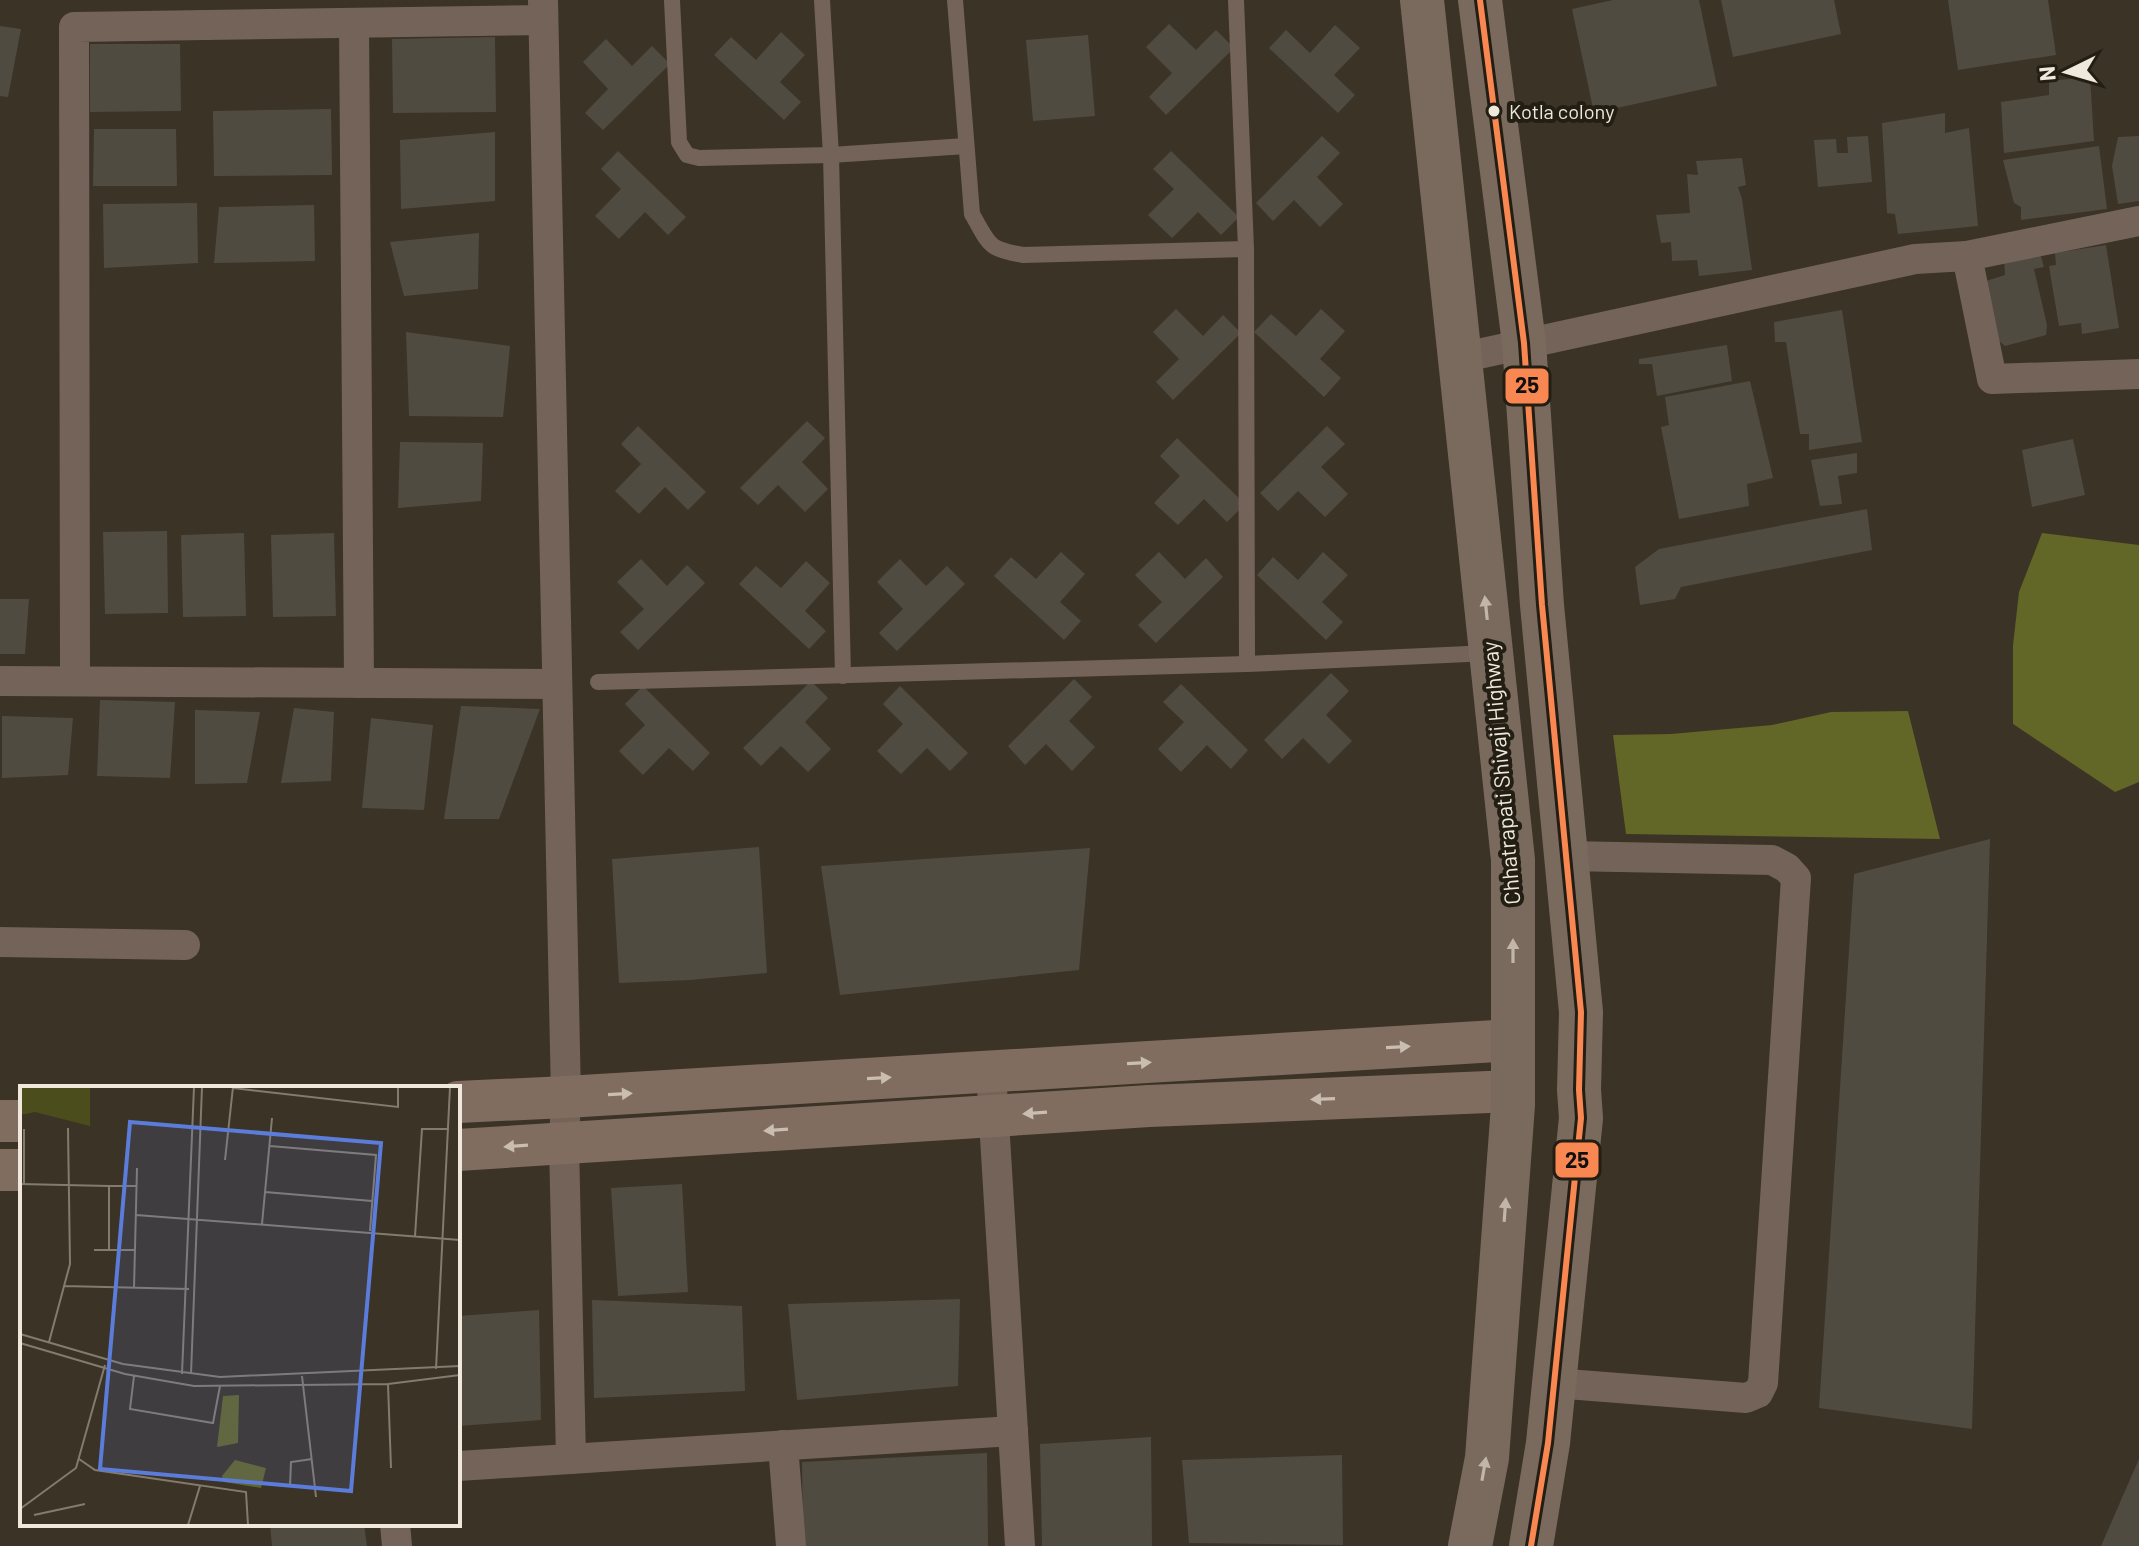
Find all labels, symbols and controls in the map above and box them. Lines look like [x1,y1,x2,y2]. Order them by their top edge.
north arrow [2027,32,2107,112]
text: N [2032,65,2060,82]
place label: Kotla colony [1509,99,1614,123]
marker: Kotla colony [1486,103,1502,119]
line badge: 25 [1504,367,1550,405]
text: 25 [1515,371,1539,397]
one-way arrow [1480,595,1493,620]
street label: Chhatrapati Shivaji Highway [1476,640,1524,906]
one-way arrow [1507,938,1519,963]
one-way arrow [1386,1040,1411,1053]
one-way arrow [1127,1056,1152,1069]
one-way arrow [867,1072,892,1085]
inset map [20,1086,460,1526]
one-way arrow [608,1087,633,1100]
one-way arrow [1310,1092,1335,1105]
one-way arrow [1022,1107,1047,1120]
one-way arrow [763,1124,788,1137]
one-way arrow [503,1140,528,1153]
line badge: 25 [1554,1141,1600,1179]
text: 25 [1565,1146,1589,1172]
one-way arrow [1499,1197,1512,1222]
one-way arrow [1479,1457,1491,1482]

